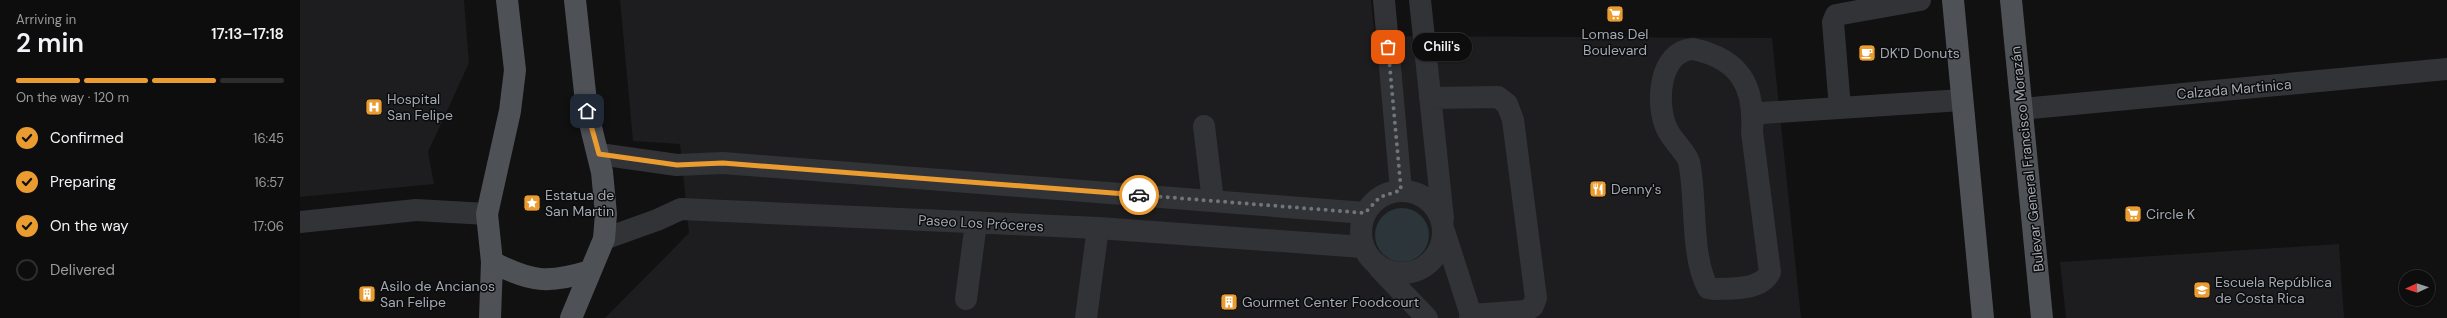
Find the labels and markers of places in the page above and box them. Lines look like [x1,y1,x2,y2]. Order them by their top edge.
supermarket icon: Lomas Del Boulevard [1605,4,1625,24]
place label: Lomas Del Boulevard [1582,25,1648,59]
pin [1371,30,1405,64]
callout: Chili's [1412,33,1472,61]
cafe icon: DK'D Donuts [1857,43,1877,63]
place label: DK'D Donuts [1880,44,1960,62]
place label: Hospital San Felipe [387,90,453,124]
pin [570,94,604,128]
hospital icon: Hospital San Felipe [364,97,384,117]
restaurant icon: Denny's [1588,179,1608,199]
place label: Denny's [1611,180,1661,198]
place label: Estatua de San Martin [545,186,614,220]
place icon: Estatua de San Martin [522,193,542,213]
supermarket icon: Circle K [2123,204,2143,224]
place label: Circle K [2146,205,2195,223]
place label: Escuela República de Costa Rica [2215,273,2332,307]
place label: Asilo de Ancianos San Felipe [380,277,495,311]
school or university icon: Escuela República de Costa Rica [2192,280,2212,300]
building icon: Asilo de Ancianos San Felipe [357,284,377,304]
building icon: Gourmet Center Foodcourt [1219,292,1239,312]
place label: Gourmet Center Foodcourt [1242,293,1419,311]

